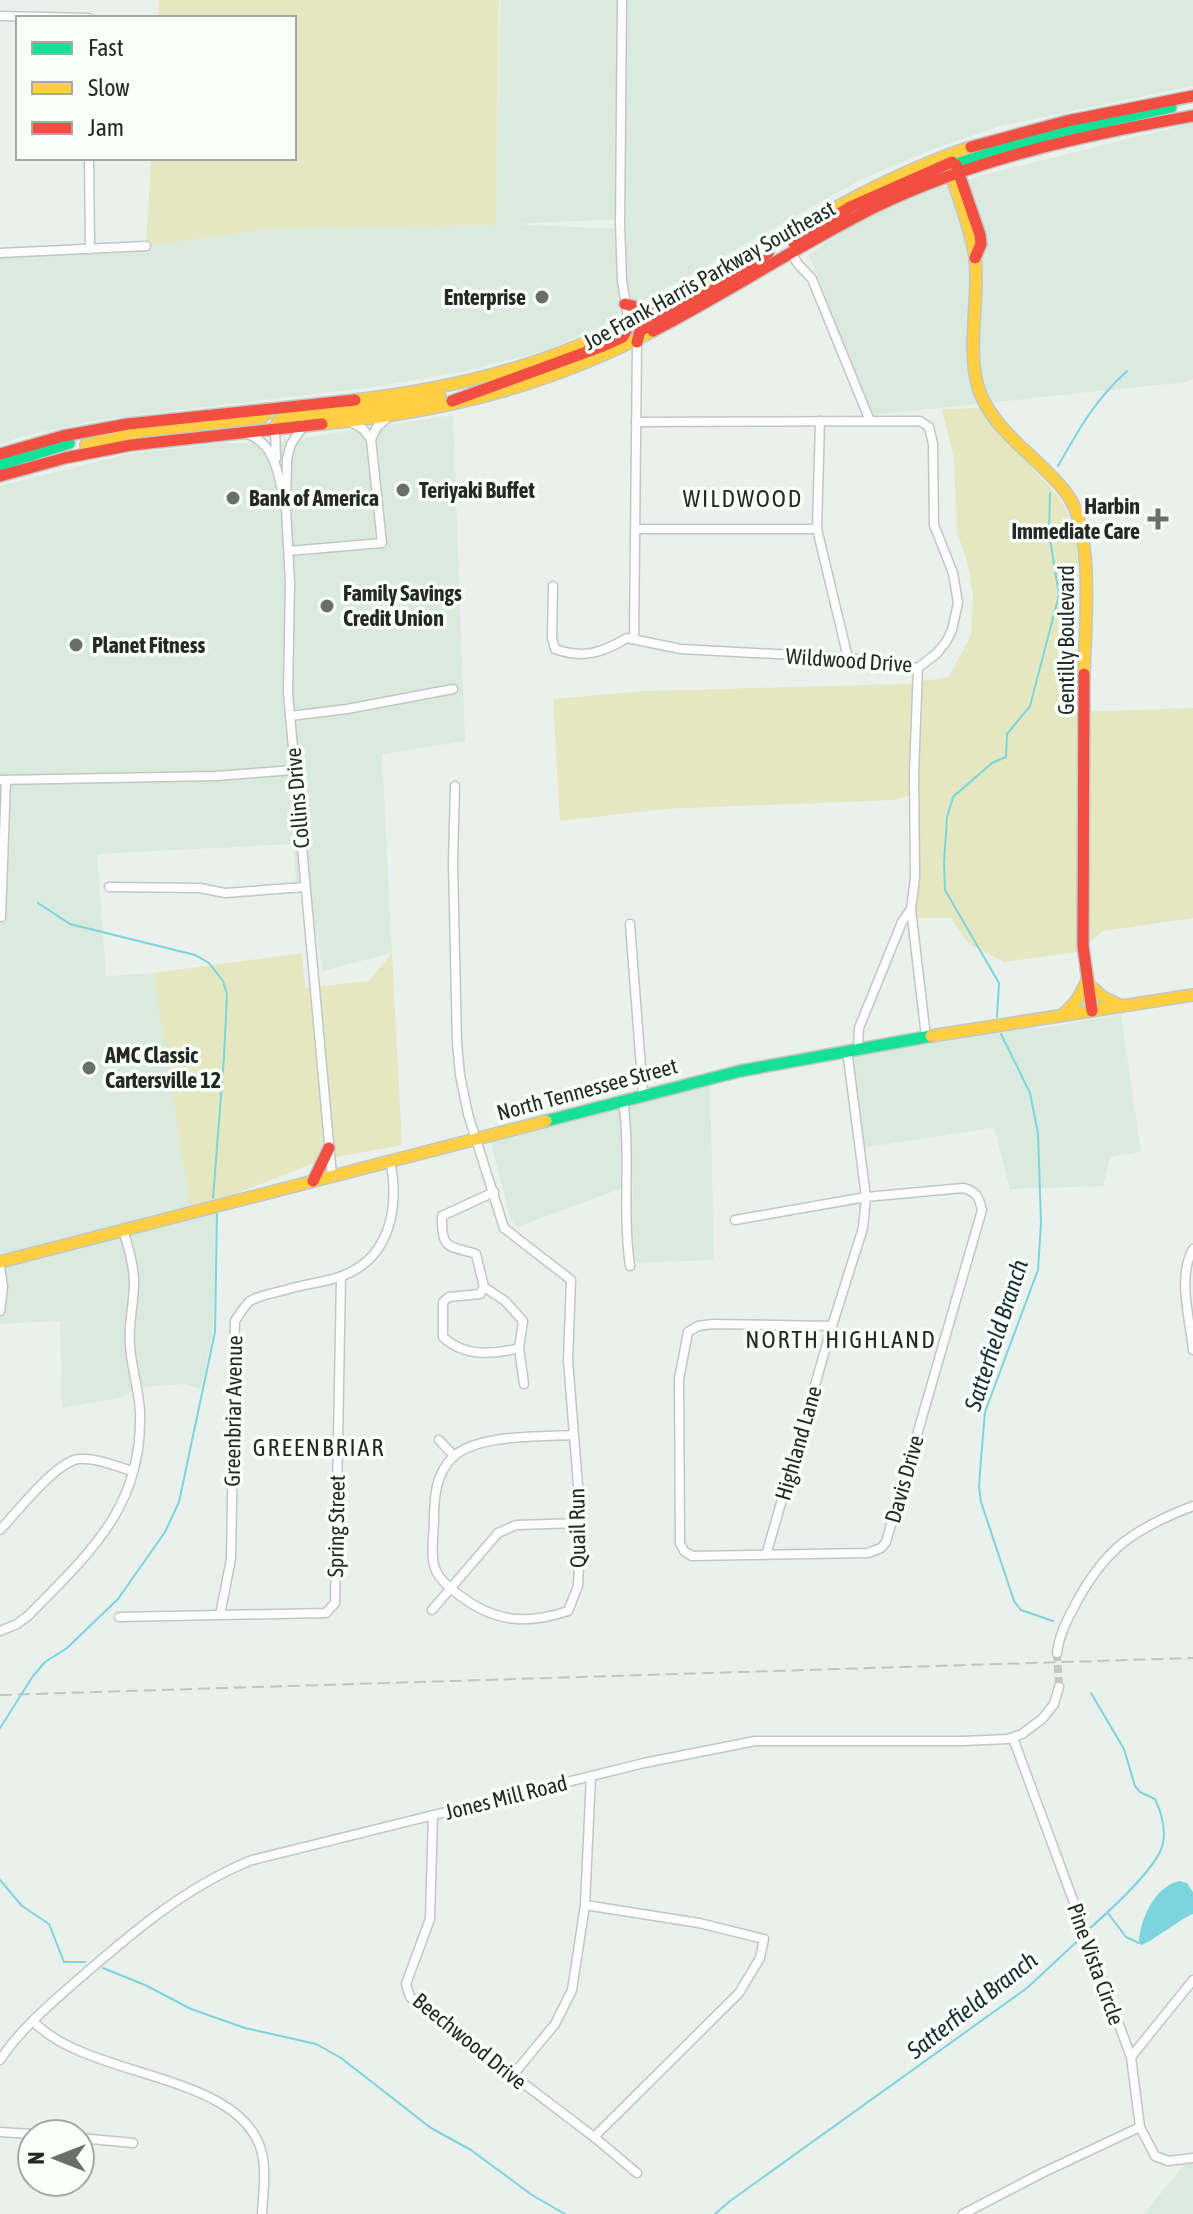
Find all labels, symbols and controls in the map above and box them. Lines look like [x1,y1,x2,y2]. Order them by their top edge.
legend [16,16,296,160]
text: Fast [88,34,124,61]
text: Slow [88,74,130,101]
text: Jam [88,114,124,141]
street label: Joe Frank Harris Parkway Southeast [579,195,839,355]
place label: Enterprise [444,284,526,310]
marker: Enterprise [533,288,551,306]
place label: Teriyaki Buffet [419,477,536,503]
marker: Teriyaki Buffet [394,481,412,499]
place label: Bank of America [249,485,379,511]
district label: WILDWOOD [683,485,803,512]
marker: Bank of America [224,489,242,507]
place label: Harbin Immediate Care [1011,493,1140,544]
marker: Harbin Immediate Care [1147,508,1169,530]
street label: Gentilly Boulevard [1053,565,1079,715]
place label: Family Savings Credit Union [343,580,462,631]
marker: Family Savings Credit Union [318,597,336,615]
place label: Planet Fitness [92,632,206,658]
marker: Planet Fitness [67,636,85,654]
street label: Wildwood Drive [785,643,913,677]
street label: Collins Drive [280,746,314,850]
place label: AMC Classic Cartersville 12 [104,1042,221,1093]
street label: North Tennessee Street [494,1052,680,1126]
marker: AMC Classic Cartersville 12 [80,1059,98,1077]
water label: Satterfield Branch [959,1256,1033,1415]
district label: NORTH HIGHLAND [745,1326,937,1353]
street label: Greenbriar Avenue [219,1335,247,1487]
street label: Highland Lane [769,1383,827,1503]
street label: Davis Drive [879,1432,929,1526]
district label: GREENBRIAR [253,1434,385,1461]
street label: Spring Street [322,1474,350,1578]
street label: Quail Run [563,1488,591,1568]
street label: Jones Mill Road [442,1769,570,1825]
street label: Pine Vista Circle [1062,1900,1130,2028]
water label: Satterfield Branch [901,1946,1043,2065]
street label: Beechwood Drive [408,1987,532,2095]
north arrow [16,2118,96,2198]
text: N [23,2152,49,2164]

